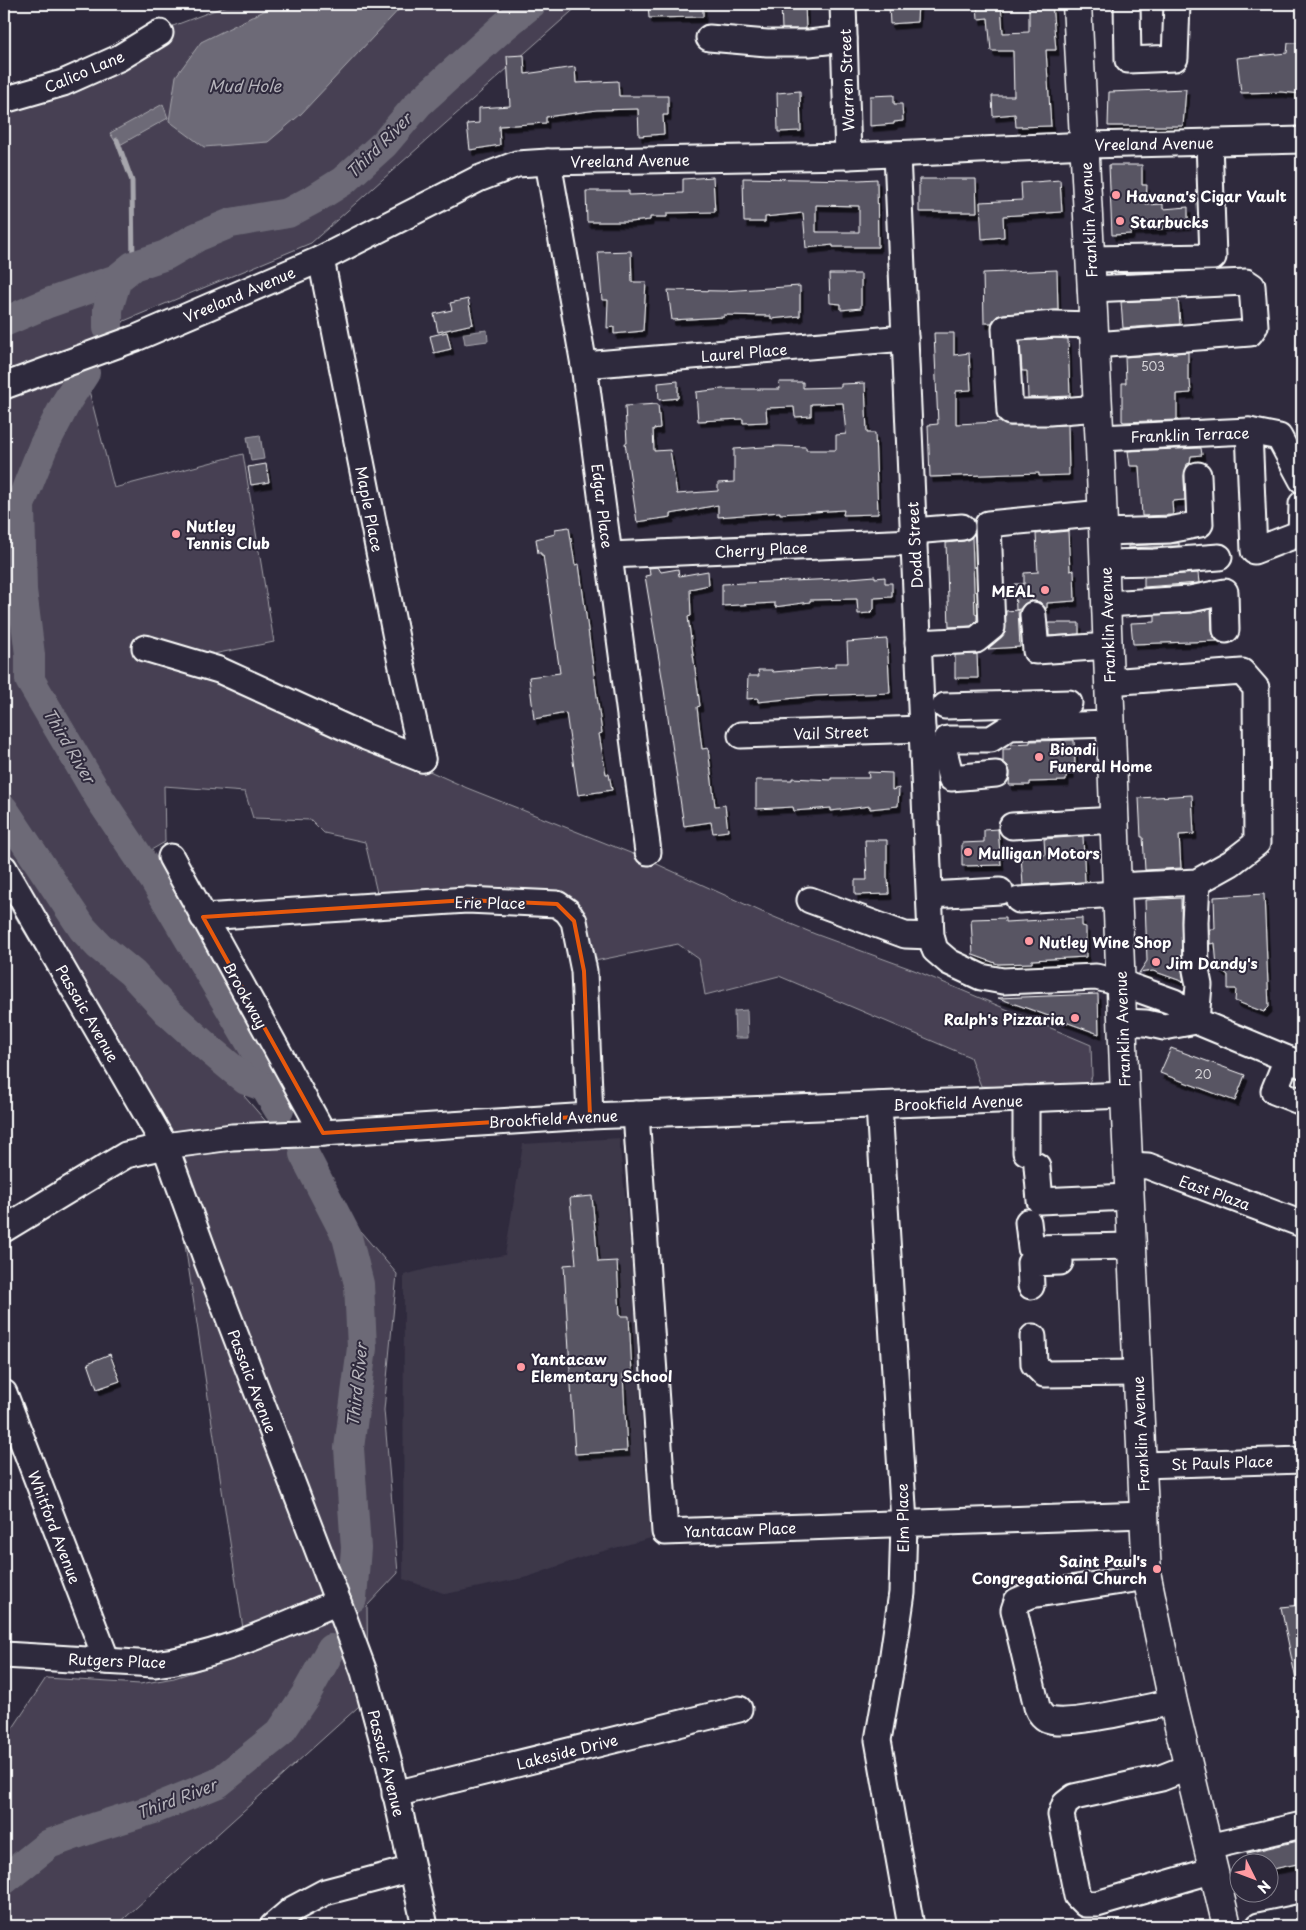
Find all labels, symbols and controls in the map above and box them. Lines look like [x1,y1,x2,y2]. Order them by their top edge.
street label: Warren Street [833,28,859,132]
street label: Calico Lane [40,44,128,98]
water label: Mud Hole [208,73,283,97]
water label: Third River [340,105,418,183]
street label: Vreeland Avenue [1094,130,1214,156]
street label: Vreeland Avenue [570,147,690,173]
street label: Franklin Avenue [1073,162,1103,278]
place label: Havana's Cigar Vault [1126,184,1287,207]
marker: Havana's Cigar Vault [1110,189,1122,201]
place label: Starbucks [1130,210,1209,233]
marker: Starbucks [1114,215,1126,227]
street label: Vreeland Avenue [180,260,298,328]
street label: Laurel Place [700,337,788,367]
house number: 503 [1141,357,1165,375]
street label: Franklin Terrace [1130,420,1250,448]
street label: Edgar Place [586,462,620,550]
street label: Maple Place [350,464,390,554]
street label: Dodd Street [900,501,928,589]
place label: Nutley Tennis Club [186,514,270,554]
marker: Nutley Tennis Club [170,528,182,540]
street label: Cherry Place [714,535,808,563]
street label: Franklin Avenue [1093,567,1121,683]
place label: MEAL [991,579,1035,602]
marker: MEAL [1039,584,1051,596]
water label: Third River [38,703,103,789]
street label: Vail Street [793,719,869,745]
place label: Biondi Funeral Home [1049,737,1152,777]
marker: Biondi Funeral Home [1033,751,1045,763]
place label: Mulligan Motors [978,841,1100,864]
marker: Mulligan Motors [962,846,974,858]
street label: Erie Place [454,890,526,914]
place label: Nutley Wine Shop [1039,930,1171,953]
marker: Nutley Wine Shop [1023,935,1035,947]
place label: Jim Dandy's [1166,951,1258,974]
marker: Jim Dandy's [1150,956,1162,968]
street label: Brookway [218,957,274,1033]
street label: Passaic Avenue [51,960,125,1066]
street label: Franklin Avenue [1108,971,1136,1087]
place label: Ralph's Pizzaria [944,1007,1066,1030]
marker: Ralph's Pizzaria [1069,1012,1081,1024]
house number: 20 [1194,1065,1212,1083]
street label: Brookfield Avenue [893,1088,1023,1116]
street label: Brookfield Avenue [488,1103,618,1133]
street label: East Plaza [1176,1168,1254,1216]
street label: Passaic Avenue [223,1326,283,1436]
water label: Third River [340,1340,373,1428]
place label: Yantacaw Elementary School [531,1347,672,1387]
marker: Yantacaw Elementary School [515,1361,527,1373]
street label: Franklin Avenue [1125,1376,1155,1492]
street label: St Pauls Place [1171,1449,1273,1475]
street label: Whitford Avenue [23,1467,87,1587]
street label: Elm Place [890,1483,914,1553]
street label: Yantacaw Place [683,1516,797,1542]
place label: Saint Paul's Congregational Church [972,1549,1147,1589]
marker: Saint Paul's Congregational Church [1151,1563,1163,1575]
street label: Rutgers Place [68,1647,166,1673]
street label: Passaic Avenue [363,1707,411,1819]
street label: Lakeside Drive [514,1727,620,1775]
water label: Third River [133,1771,221,1824]
north arrow [1228,1852,1278,1902]
text: N [1253,1876,1276,1898]

